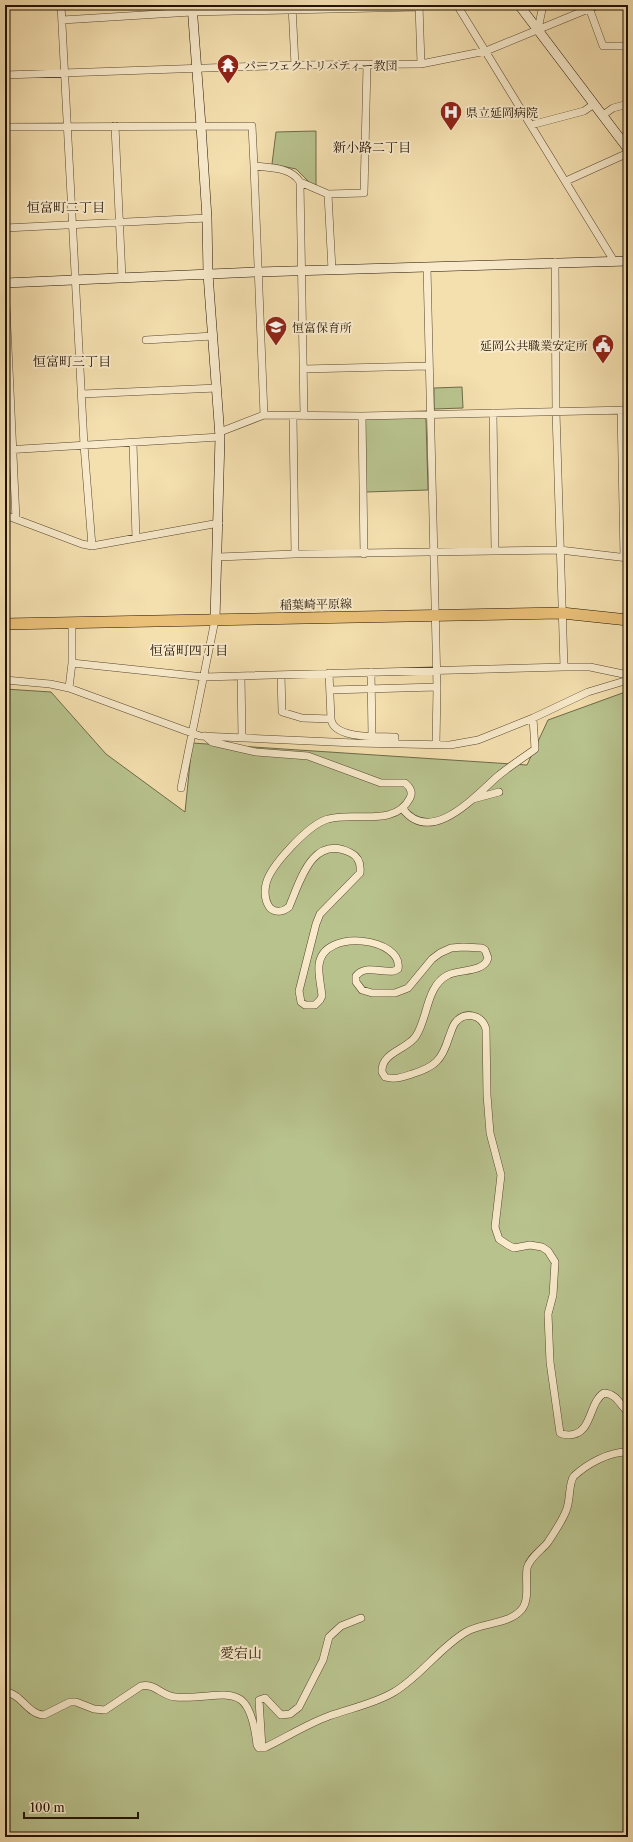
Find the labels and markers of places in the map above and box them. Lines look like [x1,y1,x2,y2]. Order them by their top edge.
temple icon: パーフェクトリバティー教団 [215,52,241,85]
place label: パーフェクトリバティー教団 [244,58,397,73]
hospital icon: 県立延岡病院 [438,99,464,132]
place label: 県立延岡病院 [466,105,538,120]
school or university icon: 恒富保育所 [263,314,289,347]
place label: 恒富保育所 [292,320,352,335]
public building icon: 延岡公共職業安定所 [590,332,616,365]
place label: 延岡公共職業安定所 [480,338,588,353]

